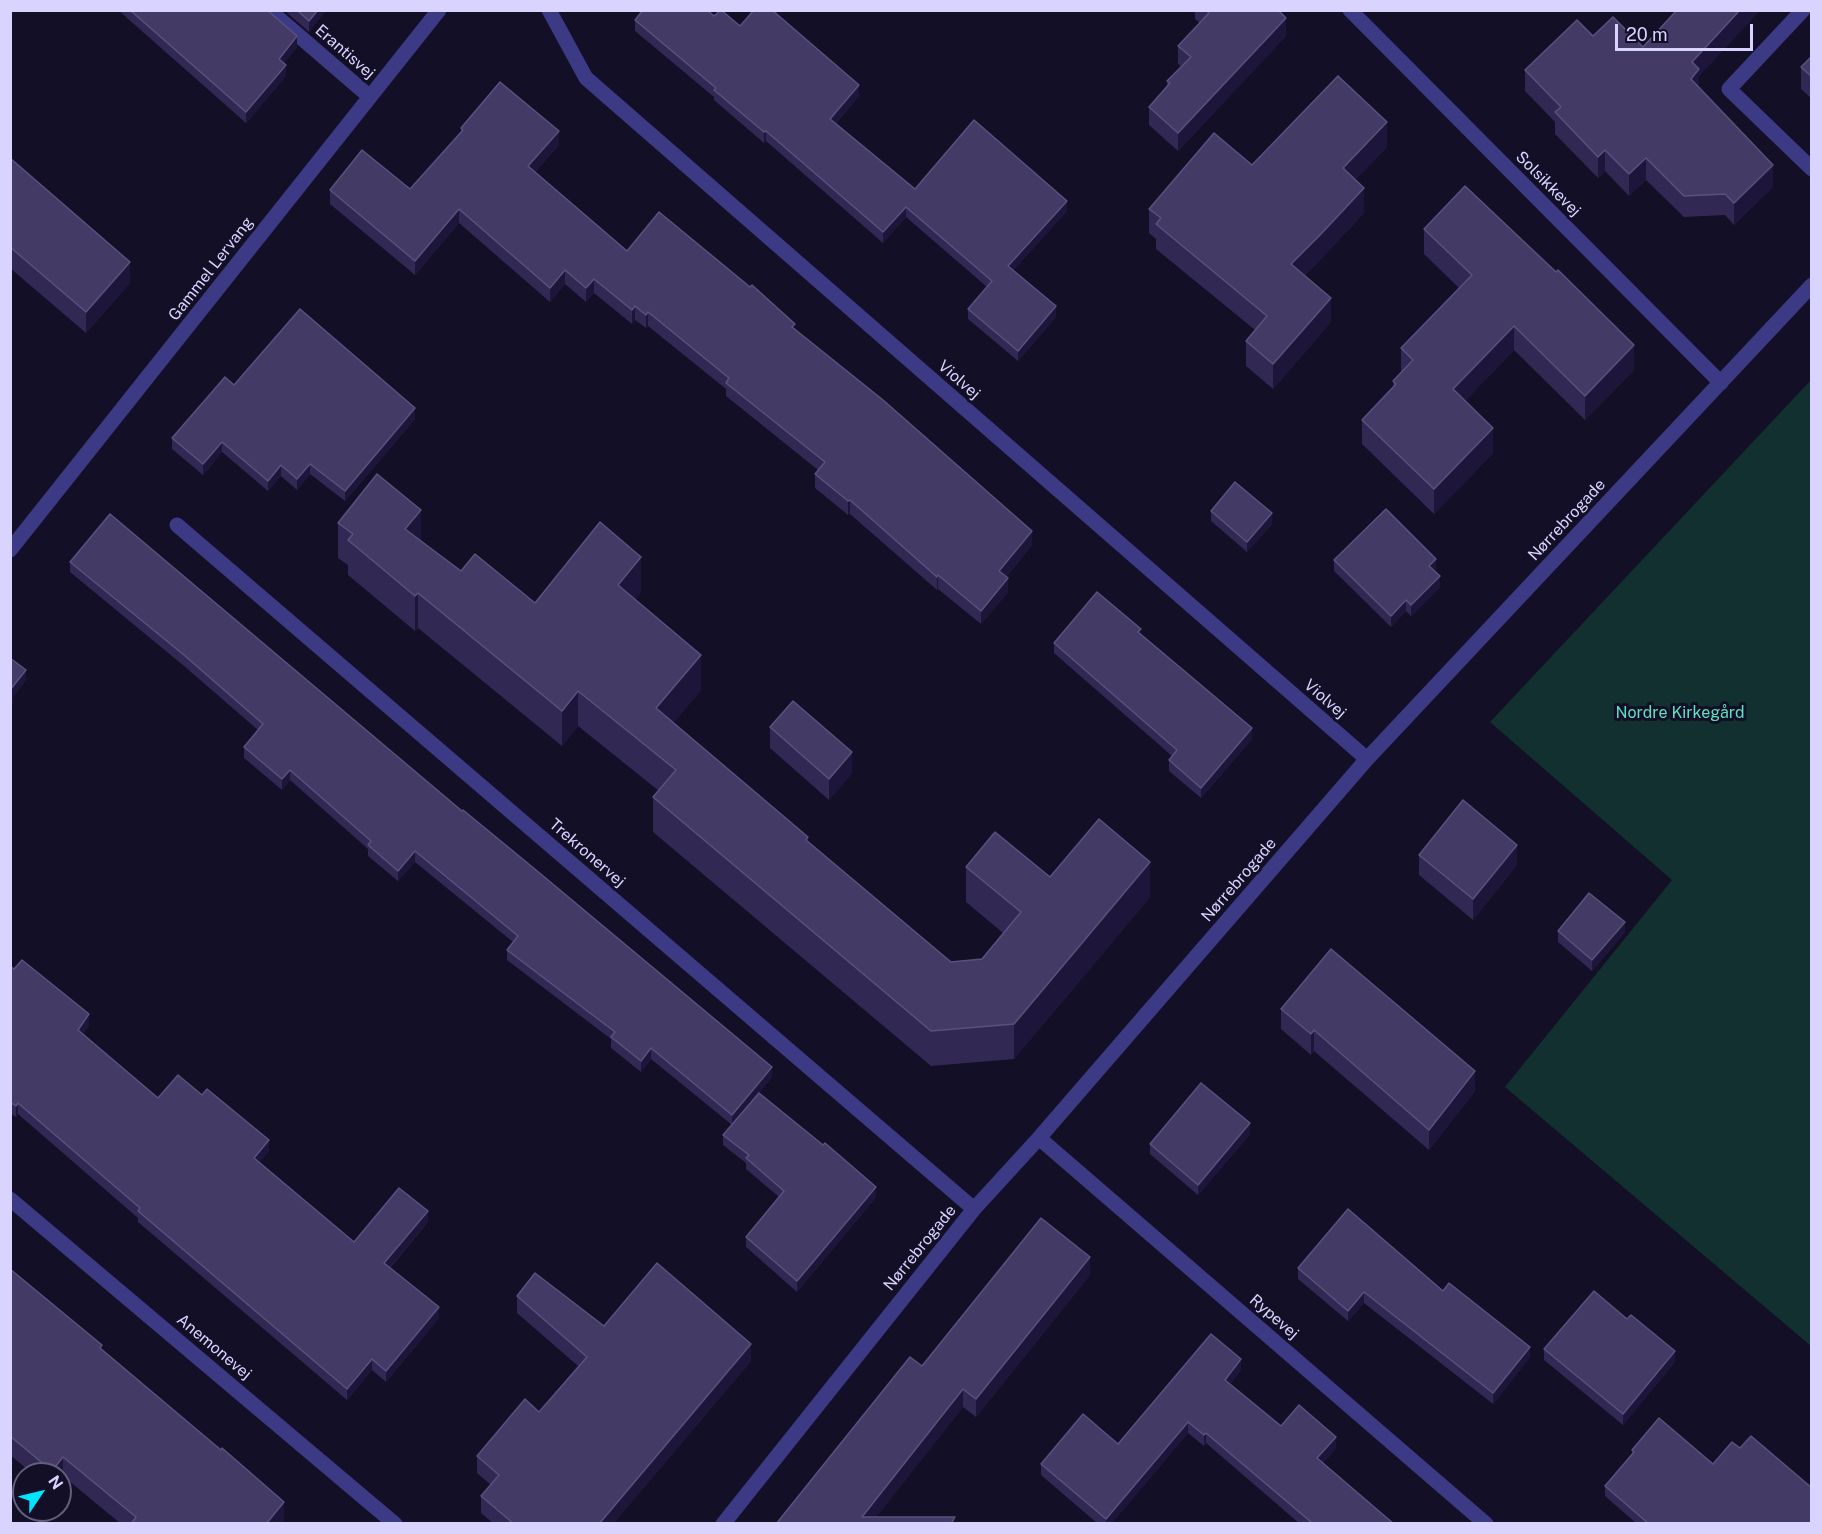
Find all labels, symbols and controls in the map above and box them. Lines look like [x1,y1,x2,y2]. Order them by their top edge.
scale bar [1618,12,1756,50]
street label: Erantisvej [311,21,379,83]
text: 20 m [1626,24,1668,45]
street label: Solsikkevej [1511,147,1585,221]
street label: Gammel Lervang [165,213,257,325]
street label: Violvej [934,357,984,403]
street label: Nørrebrogade [1524,475,1610,565]
street label: Violvej [1300,676,1350,722]
park label: Nordre Kirkegård [1616,703,1744,723]
street label: Trekronervej [545,815,629,891]
street label: Nørrebrogade [1197,834,1281,926]
street label: Nørrebrogade [880,1201,960,1295]
street label: Rypevej [1245,1290,1303,1344]
street label: Anemonevej [173,1310,255,1384]
north arrow [12,1462,72,1522]
text: N [44,1472,67,1493]

